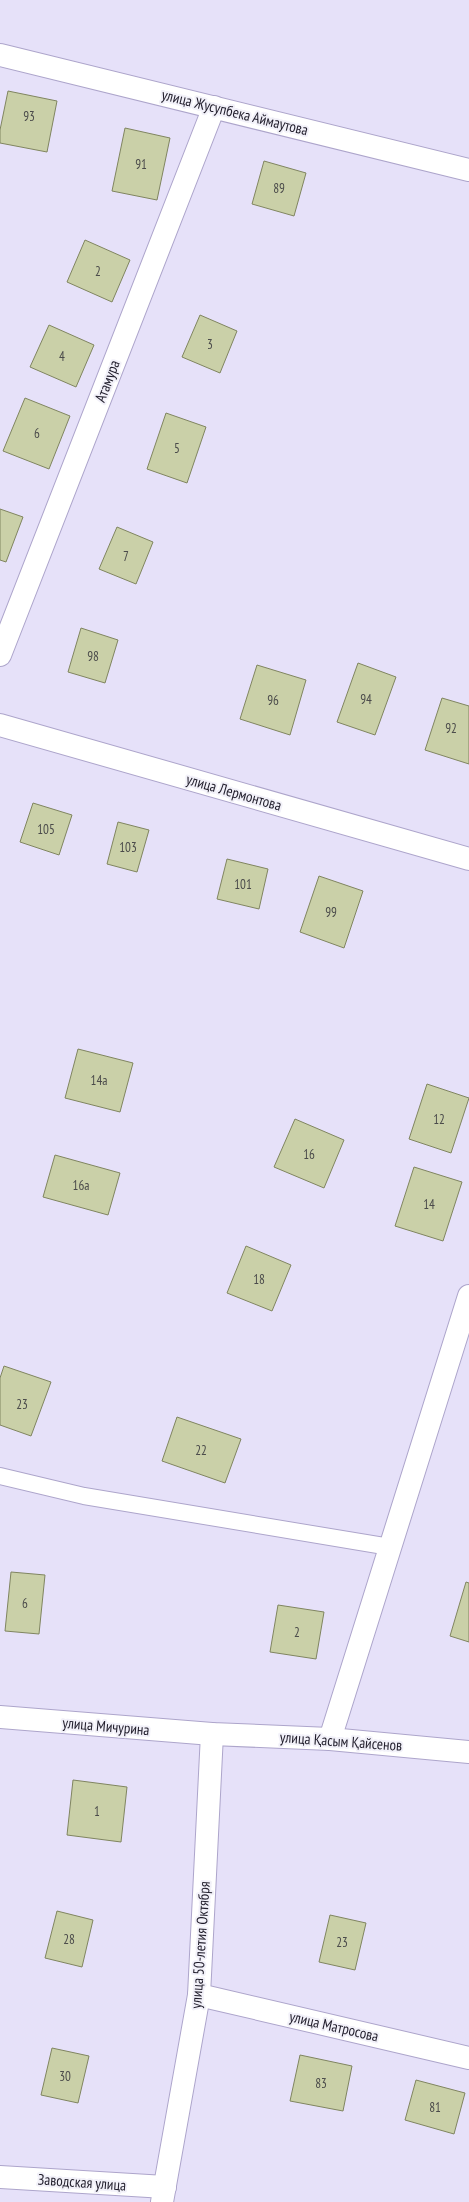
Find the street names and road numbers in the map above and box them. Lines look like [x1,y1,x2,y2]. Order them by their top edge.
street label: улица Жусупбека Аймаутова [160,85,310,139]
street label: Атамура [90,357,124,405]
street label: улица Лермонтова [184,769,284,815]
street label: улица Мичурина [62,1713,150,1739]
street label: улица Қасым Қайсенов [279,1727,403,1755]
street label: улица 50-летия Октября [186,1881,214,2009]
street label: улица Матросова [288,2007,380,2045]
street label: Заводская улица [37,2169,127,2195]

